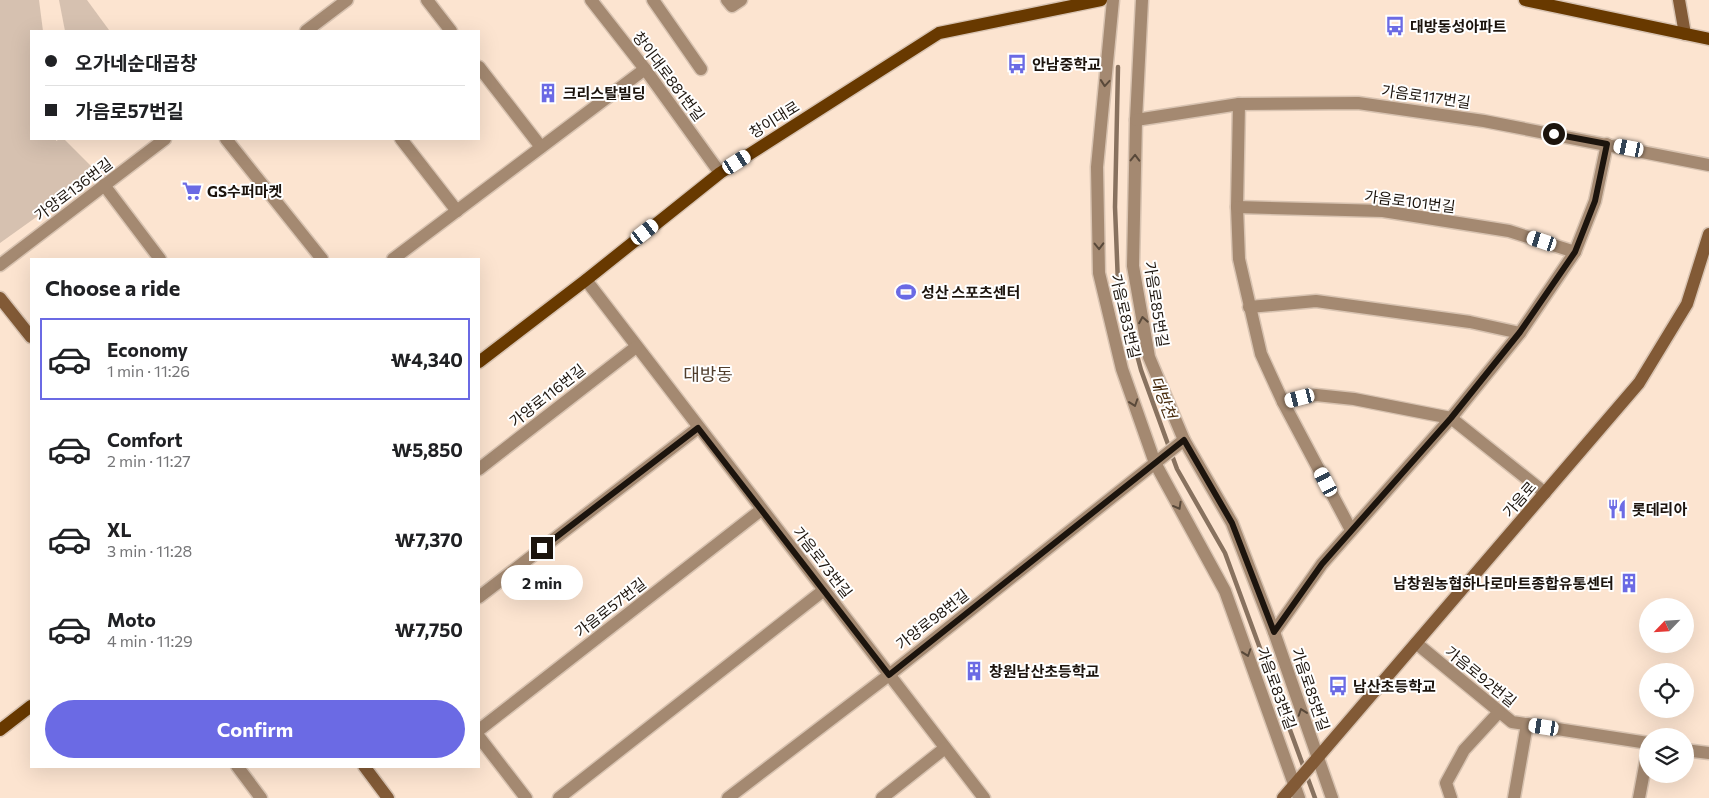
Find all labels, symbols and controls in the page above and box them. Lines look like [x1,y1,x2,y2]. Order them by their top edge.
bus stop icon: 대방동성아파트 [1384,15,1406,37]
place label: 대방동성아파트 [1410,17,1507,35]
street label: 창이대로881번길 [629,28,709,124]
text: 오가네순대곱창 [75,51,197,74]
bus stop icon: 안남중학교 [1006,53,1028,75]
place label: 안남중학교 [1032,55,1101,73]
one-way arrow [1100,80,1111,88]
street label: 가음로117번길 [1380,81,1472,111]
building icon: 크리스탈빌딩 [537,82,559,104]
place label: 크리스탈빌딩 [563,84,646,102]
street label: 창이대로 [746,97,802,141]
text: 가음로57번길 [75,99,184,122]
route start [1543,123,1565,145]
car [1612,138,1645,158]
car [720,148,753,176]
street label: 가양로136번길 [30,154,116,224]
one-way arrow [1130,154,1140,162]
supermarket icon: GS수퍼마켓 [181,180,203,202]
place label: GS수퍼마켓 [207,182,282,200]
street label: 가음로101번길 [1363,186,1457,216]
car [628,217,661,247]
car [1525,229,1558,253]
one-way arrow [1094,242,1104,250]
street label: 가음로85번길 [1141,260,1173,348]
street label: 가음로83번길 [1107,272,1145,360]
text: Choose a ride [45,274,180,301]
sports icon: 성산 스포츠센터 [895,281,917,303]
place label: 성산 스포츠센터 [921,283,1020,301]
one-way arrow [1138,316,1148,324]
icon: car [47,337,92,382]
text: Economy [107,338,188,361]
text: ₩4,340 [391,348,463,371]
street label: 가양로116번길 [506,360,588,430]
text: 1 min · 11:26 [107,361,190,380]
district label: 대방동 [683,363,733,385]
water label: 대방천 [1147,373,1182,423]
car [1283,387,1316,409]
one-way arrow [1128,399,1138,407]
icon: car [47,427,92,472]
text: Comfort [107,428,183,451]
text: ₩5,850 [392,438,463,461]
text: 2 min · 11:27 [107,451,191,470]
car [1312,465,1339,499]
street label: 가음로 [1499,477,1539,521]
restaurant icon: 롯데리아 [1606,498,1628,520]
place label: 롯데리아 [1632,500,1687,518]
one-way arrow [1172,501,1182,510]
icon: car [47,517,92,562]
text: XL [107,518,132,541]
street label: 가음로73번길 [790,523,856,601]
text: ₩7,370 [395,528,463,551]
route end [531,537,553,559]
text: 3 min · 11:28 [107,541,192,560]
callout: 2 min [501,566,583,600]
building icon: 남창원농협하나로마트종합유통센터 [1618,572,1640,594]
text: 2 min [522,573,562,592]
street label: 가음로57번길 [571,574,649,640]
place label: 남창원농협하나로마트종합유통센터 [1393,574,1614,592]
street label: 가양로98번길 [892,585,972,653]
north arrow [1639,598,1694,652]
map controls [1639,598,1694,783]
icon: car [47,607,92,652]
text: Moto [107,608,156,631]
text: ₩7,750 [395,618,463,641]
text: 4 min · 11:29 [107,631,193,650]
street label: 가음로92번길 [1442,642,1520,710]
street label: 가음로83번길 [1254,644,1300,732]
street label: 가음로85번길 [1288,645,1334,733]
one-way arrow [1241,648,1251,657]
building icon: 창원남산초등학교 [963,660,985,682]
place label: 창원남산초등학교 [989,662,1100,680]
button: locate [1639,663,1694,718]
bus stop icon: 남산초등학교 [1327,675,1349,697]
place label: 남산초등학교 [1353,677,1436,695]
button: Confirm [45,700,465,758]
one-way arrow [1298,708,1308,717]
car [1528,717,1559,737]
button: layers [1639,728,1694,783]

